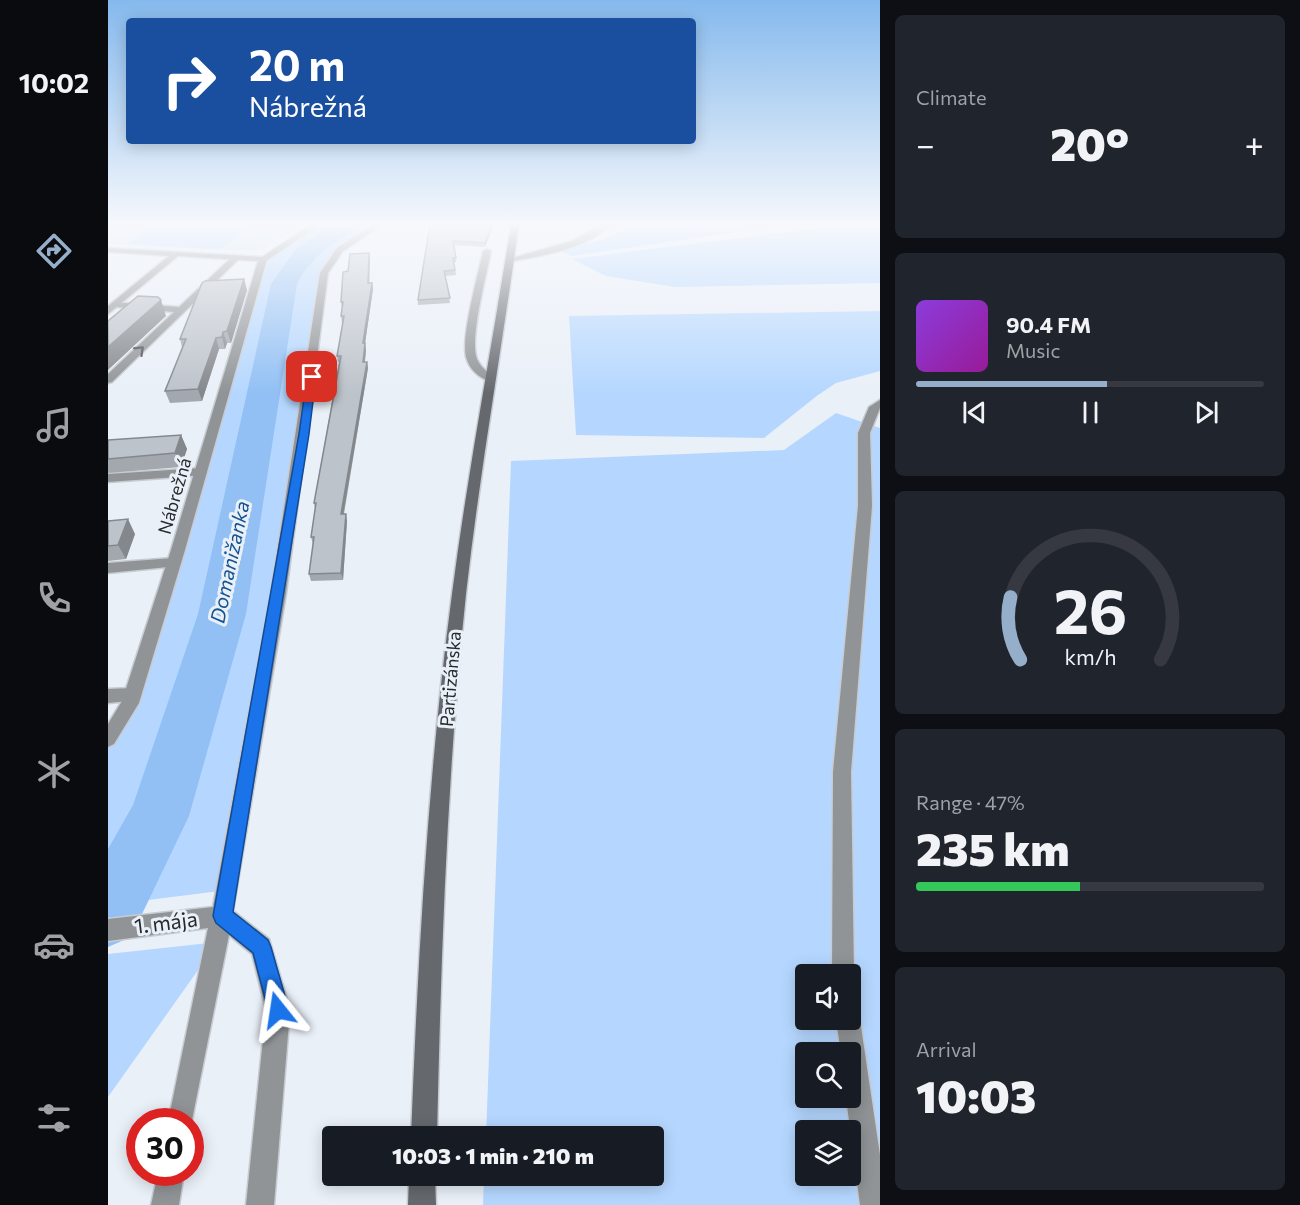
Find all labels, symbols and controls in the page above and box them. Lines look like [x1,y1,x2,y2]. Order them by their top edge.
text: 20 m [249,38,345,90]
icon: right [150,42,228,120]
text: 10:02 [19,66,89,99]
text: Climate [916,85,986,109]
text: Nábrežná [249,90,367,123]
text: 20° [1050,115,1129,170]
text: − [916,123,935,164]
text: + [1245,123,1264,164]
icon: directions [33,230,75,272]
text: 90.4 FM [1006,311,1091,338]
text: Music [1006,338,1060,362]
one-way arrow [133,346,143,357]
pin [286,351,337,402]
icon: arrive [295,360,328,393]
icon: previous [958,396,991,429]
icon: pause [1074,396,1107,429]
icon: next [1190,396,1223,429]
icon: music [33,404,75,446]
street label: Nábrežná [153,455,195,537]
water label: Domanižanka [204,499,254,625]
text: 26 [1053,571,1127,647]
icon: phone [33,577,75,619]
street label: Partizánska [435,630,465,728]
text: km/h [1064,643,1116,669]
icon: climate [33,750,75,792]
text: Range · 47% [916,790,1025,814]
text: 235 km [916,820,1069,875]
street label: 1. mája [133,905,199,938]
icon: car [33,924,75,966]
map controls [795,964,861,1186]
button: sound [795,964,861,1030]
position arrow [246,978,310,1042]
text: Arrival [916,1037,977,1061]
button: search [795,1042,861,1108]
text: 10:03 [916,1067,1036,1122]
icon: filters [33,1097,75,1139]
speed limit sign: 30 [126,1108,204,1186]
button: layers [795,1120,861,1186]
text: 10:03 · 1 min · 210 m [392,1142,594,1169]

